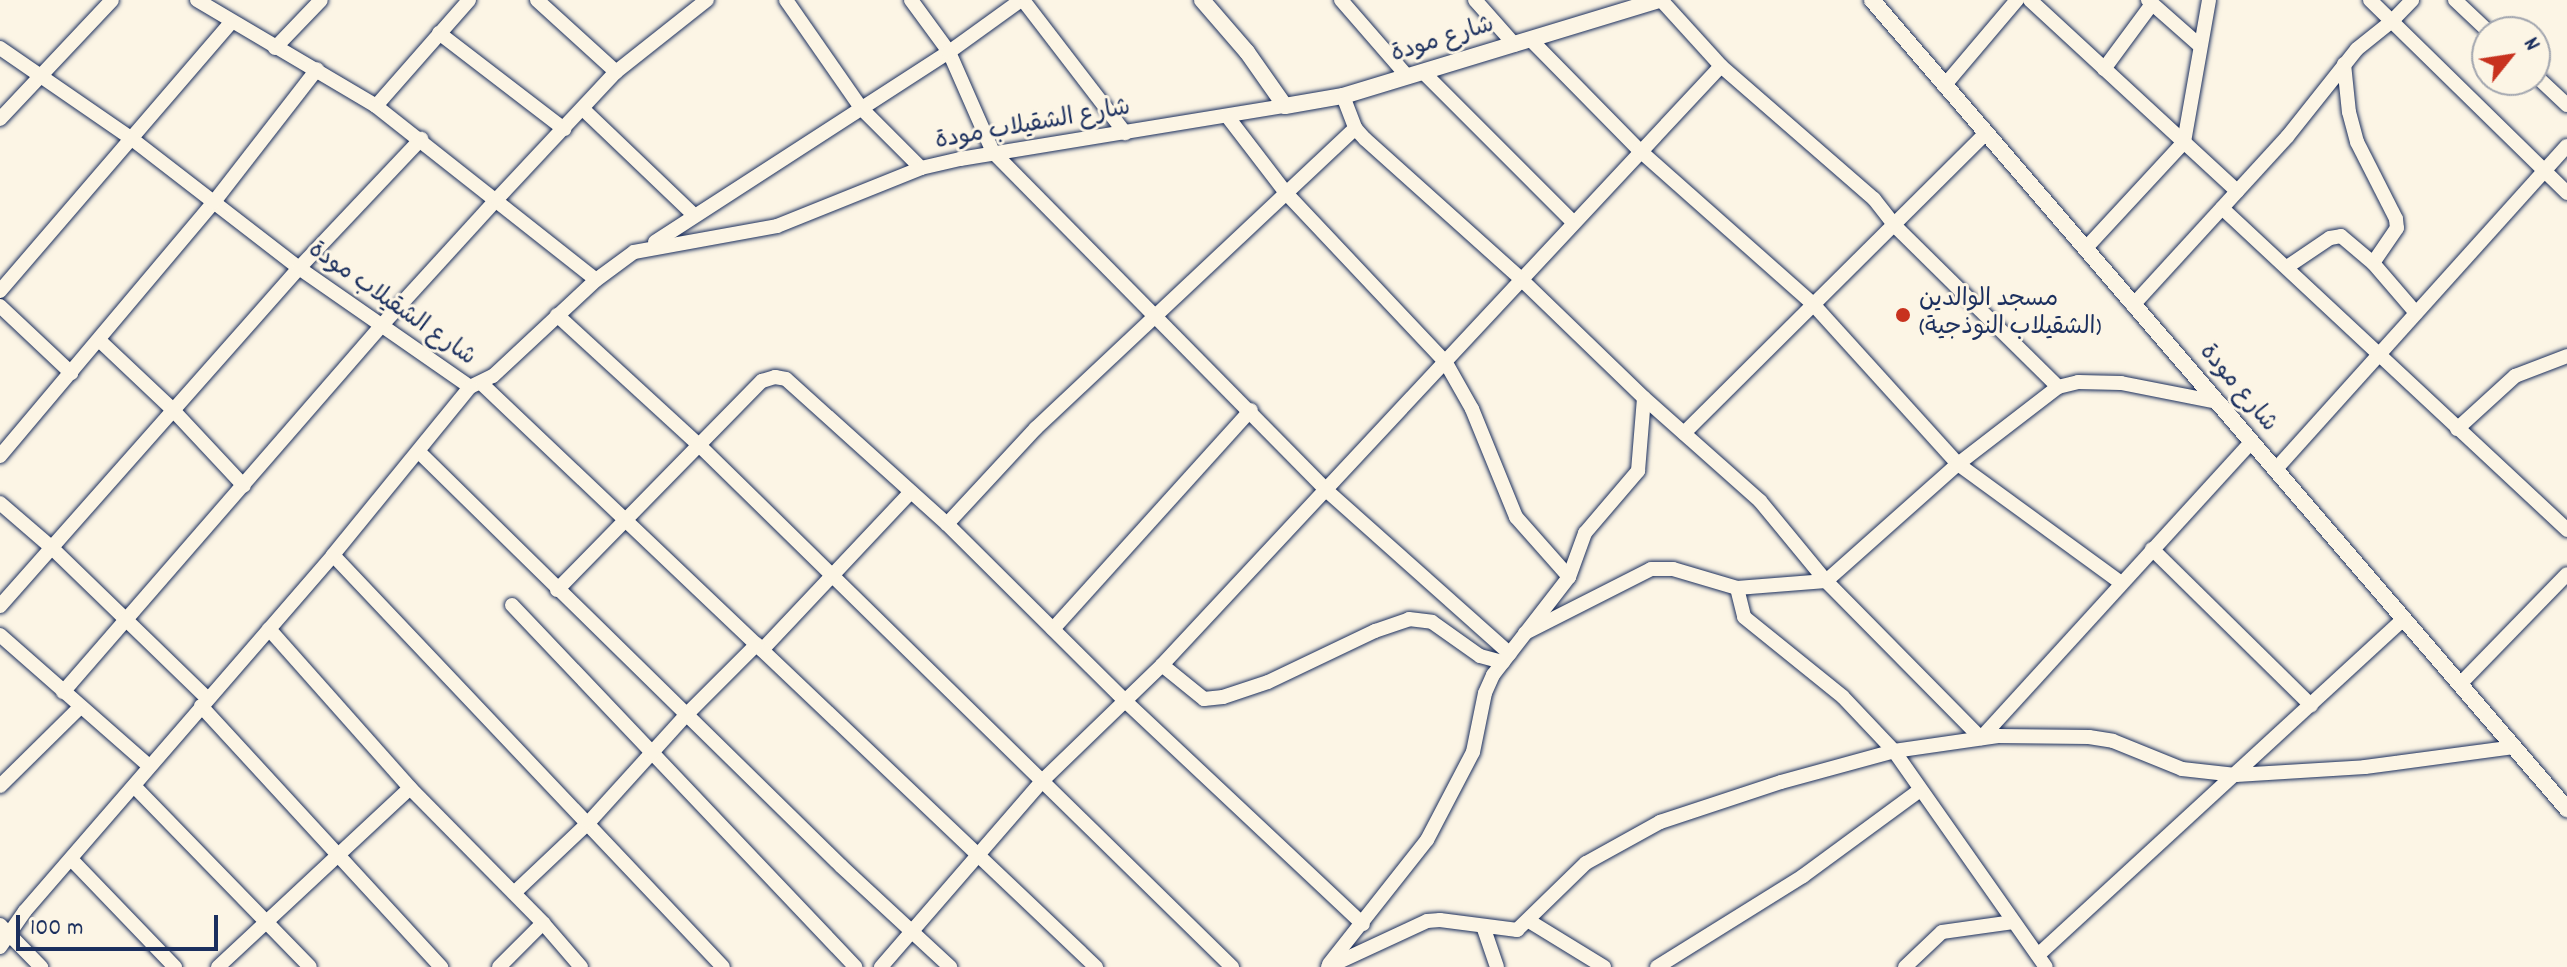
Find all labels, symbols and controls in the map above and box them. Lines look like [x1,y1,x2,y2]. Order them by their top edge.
street label: شارع مودة [1388,12,1498,70]
north arrow [2471,16,2551,96]
text: N [2514,32,2547,57]
street label: شارع الشقيلاب مودة [933,95,1133,157]
street label: شارع الشقيلاب مودة [302,237,480,373]
place label: مسجد الوالدين (الشقيلاب النوذجية) [1919,287,2102,343]
marker: مسجد الوالدين (الشقيلاب النوذجية) [1894,306,1912,324]
street label: شارع مودة [2192,339,2282,439]
scale bar [20,899,222,949]
text: 100 m [30,912,83,946]

